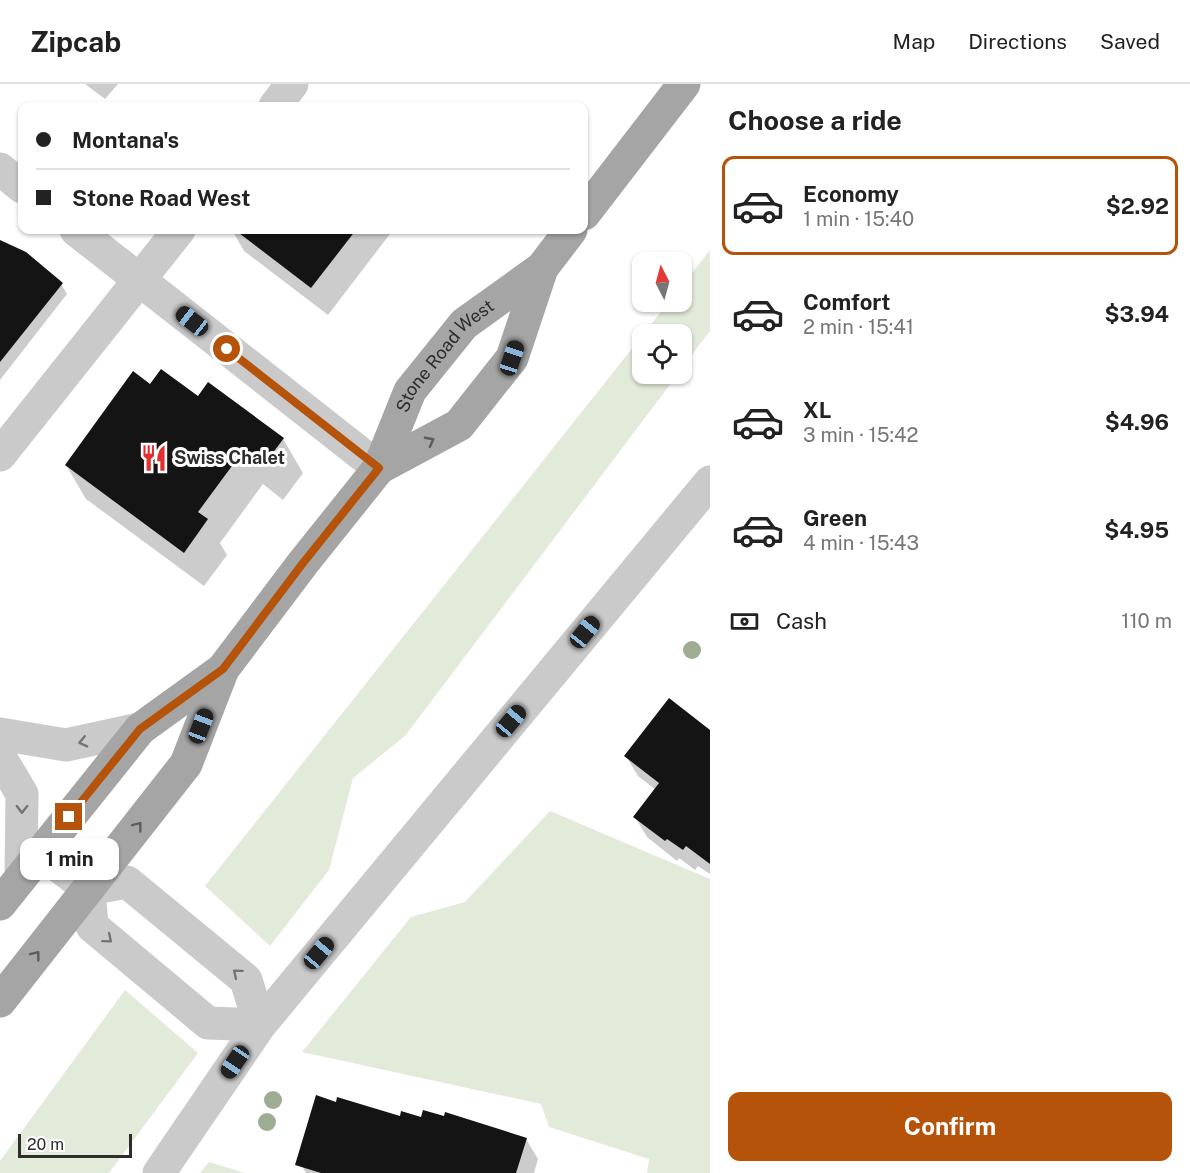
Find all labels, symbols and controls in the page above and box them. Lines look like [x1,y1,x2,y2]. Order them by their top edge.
text: Zipcab [30,25,121,58]
text: Map [893,29,935,54]
text: Directions [968,29,1067,54]
text: Saved [1100,29,1160,54]
text: Choose a ride [728,104,902,136]
text: Montana's [72,127,179,153]
icon: car [731,179,785,233]
text: Economy [803,181,899,207]
text: Stone Road West [72,185,250,211]
text: $2.92 [1106,193,1169,219]
text: 1 min · 15:40 [803,207,914,231]
north arrow [632,252,692,312]
map controls [632,252,692,384]
icon: car [731,287,785,341]
text: Comfort [803,289,890,315]
street label: Stone Road West [392,295,498,415]
text: $3.94 [1105,301,1169,327]
car [172,303,212,339]
text: 2 min · 15:41 [803,315,914,339]
button: locate [632,324,692,384]
route start [213,335,240,362]
car [498,338,526,378]
icon: car [731,395,785,449]
text: XL [803,397,831,423]
text: $4.96 [1105,409,1169,435]
text: 3 min · 15:42 [803,423,918,447]
one-way arrow [424,437,435,448]
restaurant icon: Swiss Chalet [139,443,169,473]
place label: Swiss Chalet [174,447,285,468]
icon: car [731,503,785,557]
text: Green [803,505,867,531]
text: $4.95 [1104,517,1169,543]
text: 4 min · 15:43 [803,531,919,555]
icon: cash [728,605,761,638]
text: Cash [776,608,827,634]
text: 110 m [1121,609,1172,633]
car [567,612,603,652]
car [493,701,529,741]
car [186,706,216,746]
one-way arrow [78,734,88,747]
route end [55,803,82,830]
one-way arrow [16,805,28,814]
one-way arrow [130,822,141,833]
callout: 1 min [20,838,118,880]
text: 1 min [45,847,94,871]
one-way arrow [101,932,112,943]
car [301,933,337,973]
one-way arrow [29,951,40,962]
one-way arrow [233,969,244,980]
car [217,1042,253,1082]
button: Confirm [728,1092,1172,1161]
scale bar [18,1131,132,1158]
text: 20 m [27,1135,64,1154]

